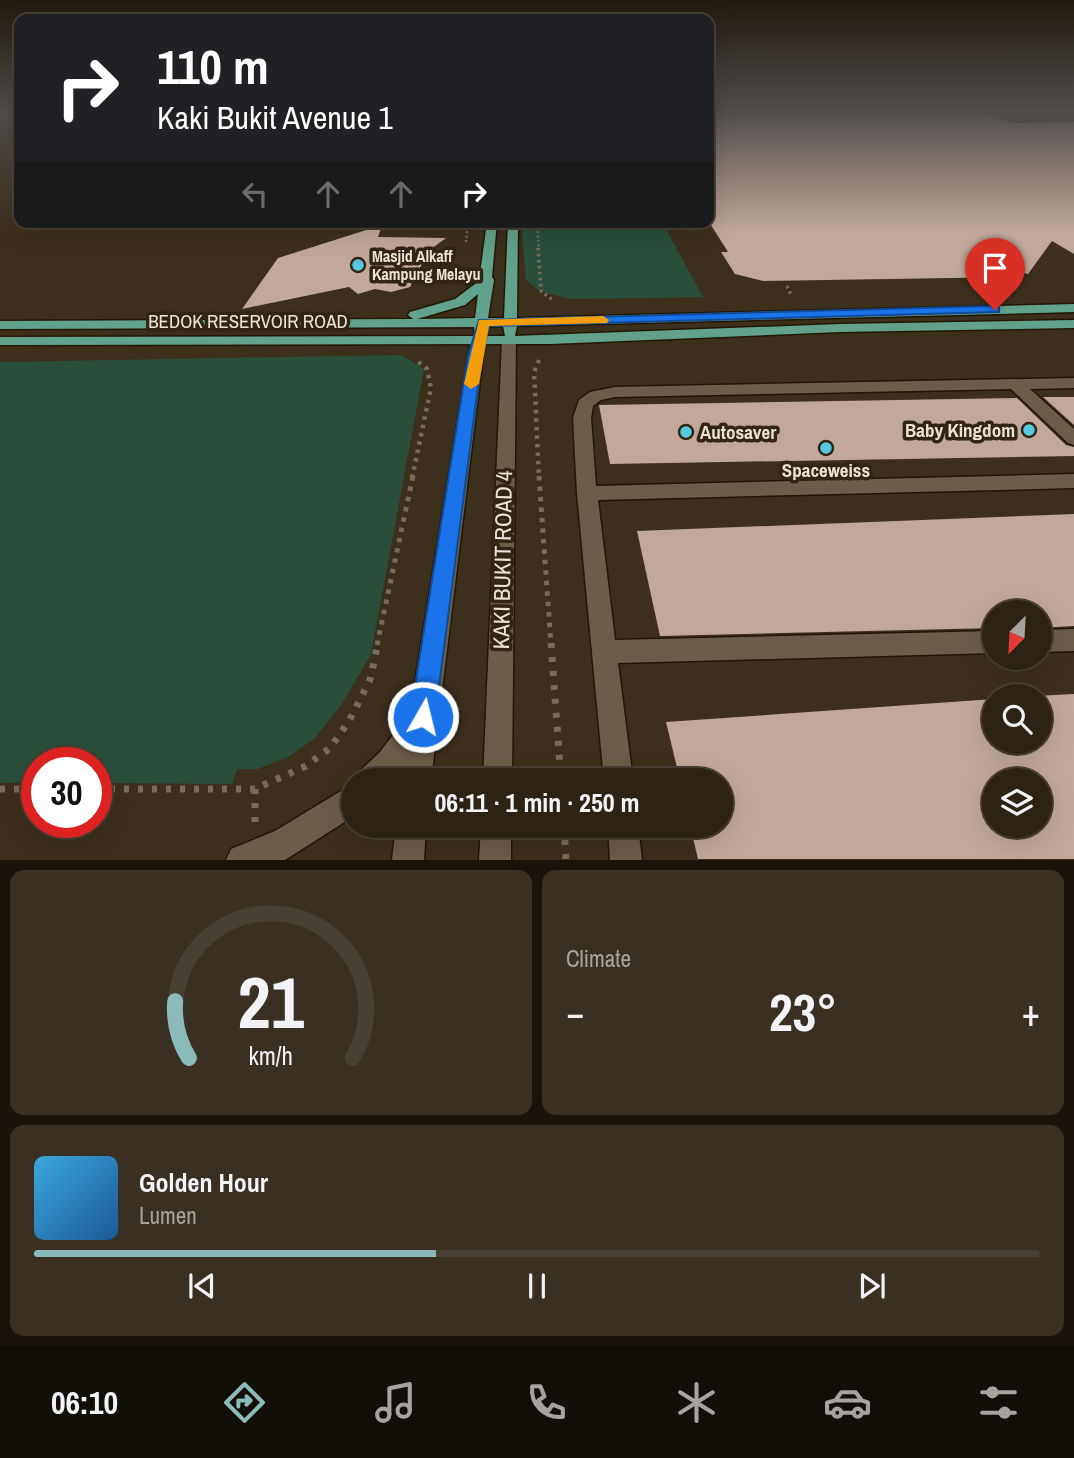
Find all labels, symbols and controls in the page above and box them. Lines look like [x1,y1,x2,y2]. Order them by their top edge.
text: 110 m [157,33,269,99]
icon: right [42,42,133,133]
text: Kaki Bukit Avenue 1 [157,96,393,139]
icon: left [236,175,274,213]
icon: ahead [309,175,347,213]
icon: ahead [382,175,420,213]
icon: right [455,175,493,213]
pin [965,238,1025,310]
place label: Masjid Alkaff Kampung Melayu [372,245,481,285]
icon: arrive [976,249,1014,287]
marker: Masjid Alkaff Kampung Melayu [350,257,366,273]
street label: BEDOK RESERVOIR ROAD [148,308,348,334]
place label: Baby Kingdom [905,417,1015,443]
place label: Autosaver [700,419,776,445]
marker: Baby Kingdom [1021,422,1037,438]
marker: Autosaver [678,424,694,440]
marker: Spaceweiss [818,440,834,456]
place label: Spaceweiss [782,457,870,483]
street label: KAKI BUKIT ROAD 4 [485,470,519,650]
north arrow [982,600,1052,670]
map controls [982,600,1052,838]
position arrow [386,680,460,754]
button: search [982,684,1052,754]
speed limit sign: 30 [21,747,112,838]
button: layers [982,768,1052,838]
text: 06:11 · 1 min · 250 m [434,785,640,820]
text: Climate [566,943,631,974]
text: 21 [238,954,305,1052]
text: 23° [769,977,837,1047]
text: − [566,987,584,1038]
text: + [1022,987,1040,1038]
text: km/h [249,1039,293,1073]
text: Golden Hour [139,1165,268,1200]
text: Lumen [139,1200,197,1231]
icon: previous [183,1267,221,1305]
icon: pause [518,1267,556,1305]
icon: next [853,1267,891,1305]
icon: directions [220,1378,269,1427]
icon: music [371,1378,420,1427]
icon: phone [522,1378,571,1427]
icon: climate [672,1378,721,1427]
icon: car [823,1378,872,1427]
icon: filters [974,1378,1023,1427]
text: 06:10 [51,1381,118,1424]

